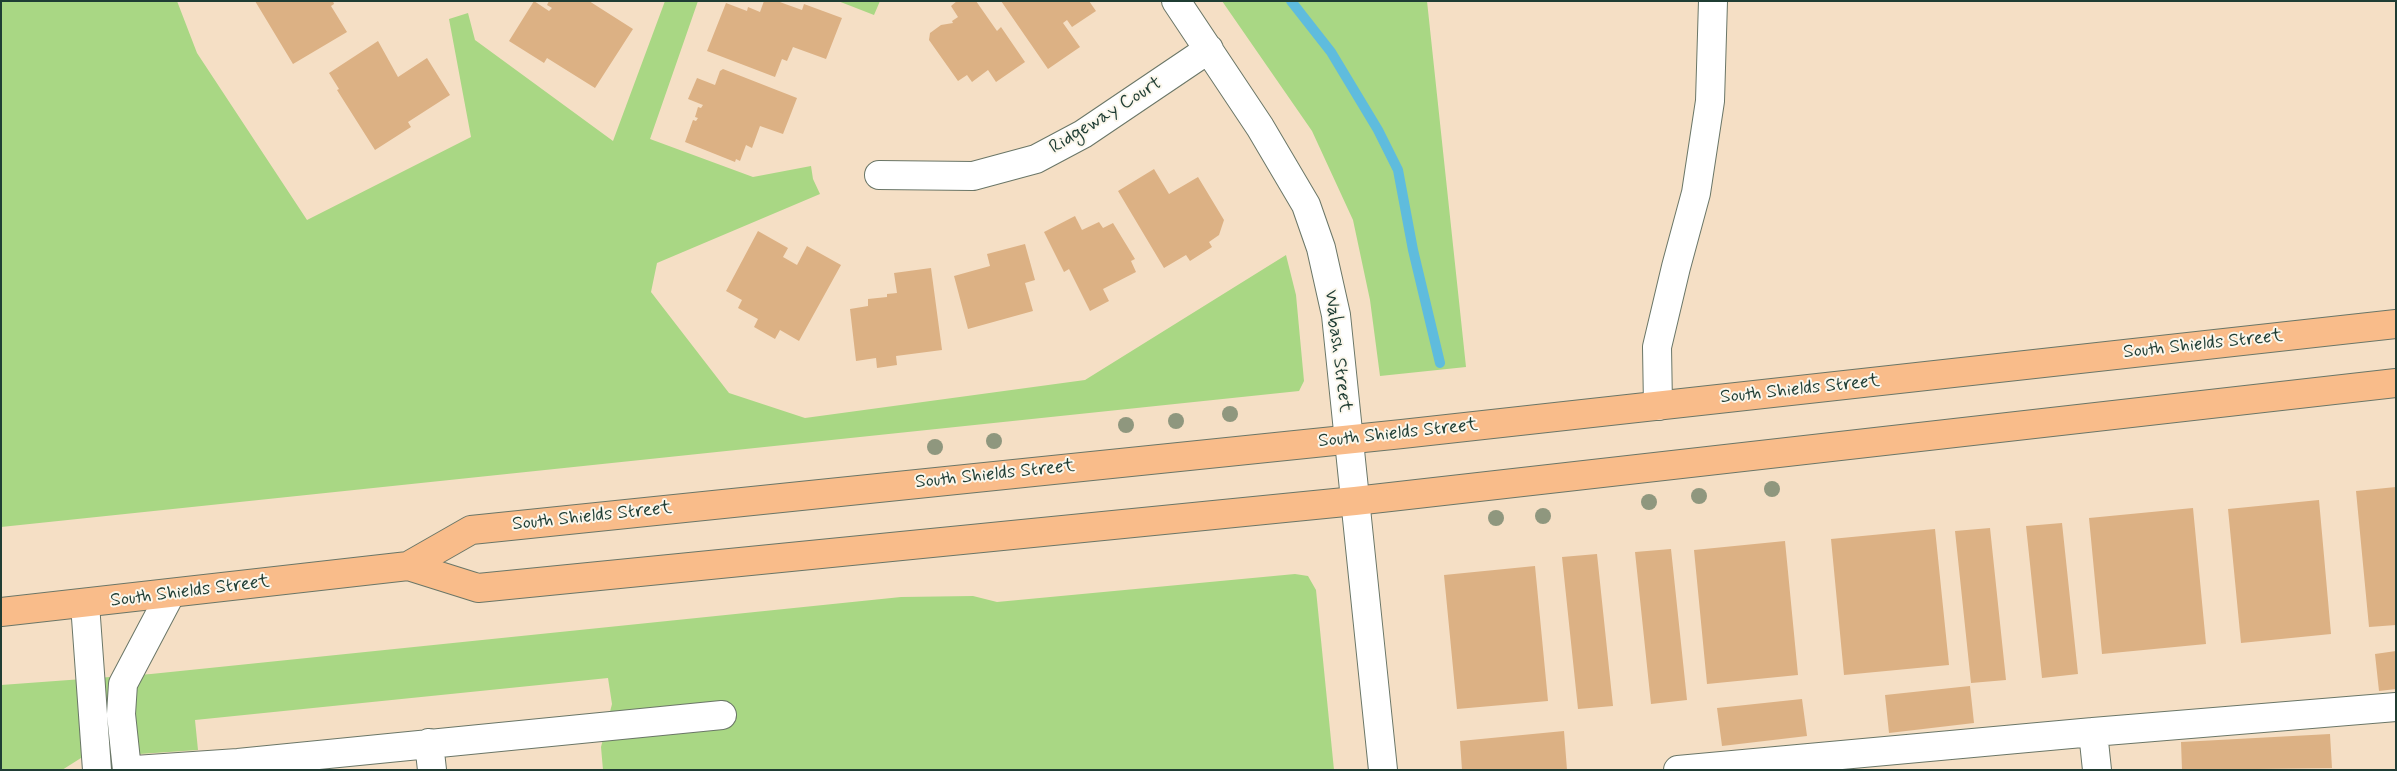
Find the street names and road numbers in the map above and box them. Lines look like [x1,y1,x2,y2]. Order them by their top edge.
street label: Ridgeway Court [1046,72,1166,160]
street label: Wabash Street [1318,289,1356,413]
street label: South Shields Street [2122,325,2284,365]
street label: South Shields Street [1719,370,1881,410]
street label: South Shields Street [1317,414,1479,454]
street label: South Shields Street [914,455,1076,495]
street label: South Shields Street [511,497,673,537]
street label: South Shields Street [109,571,271,613]

